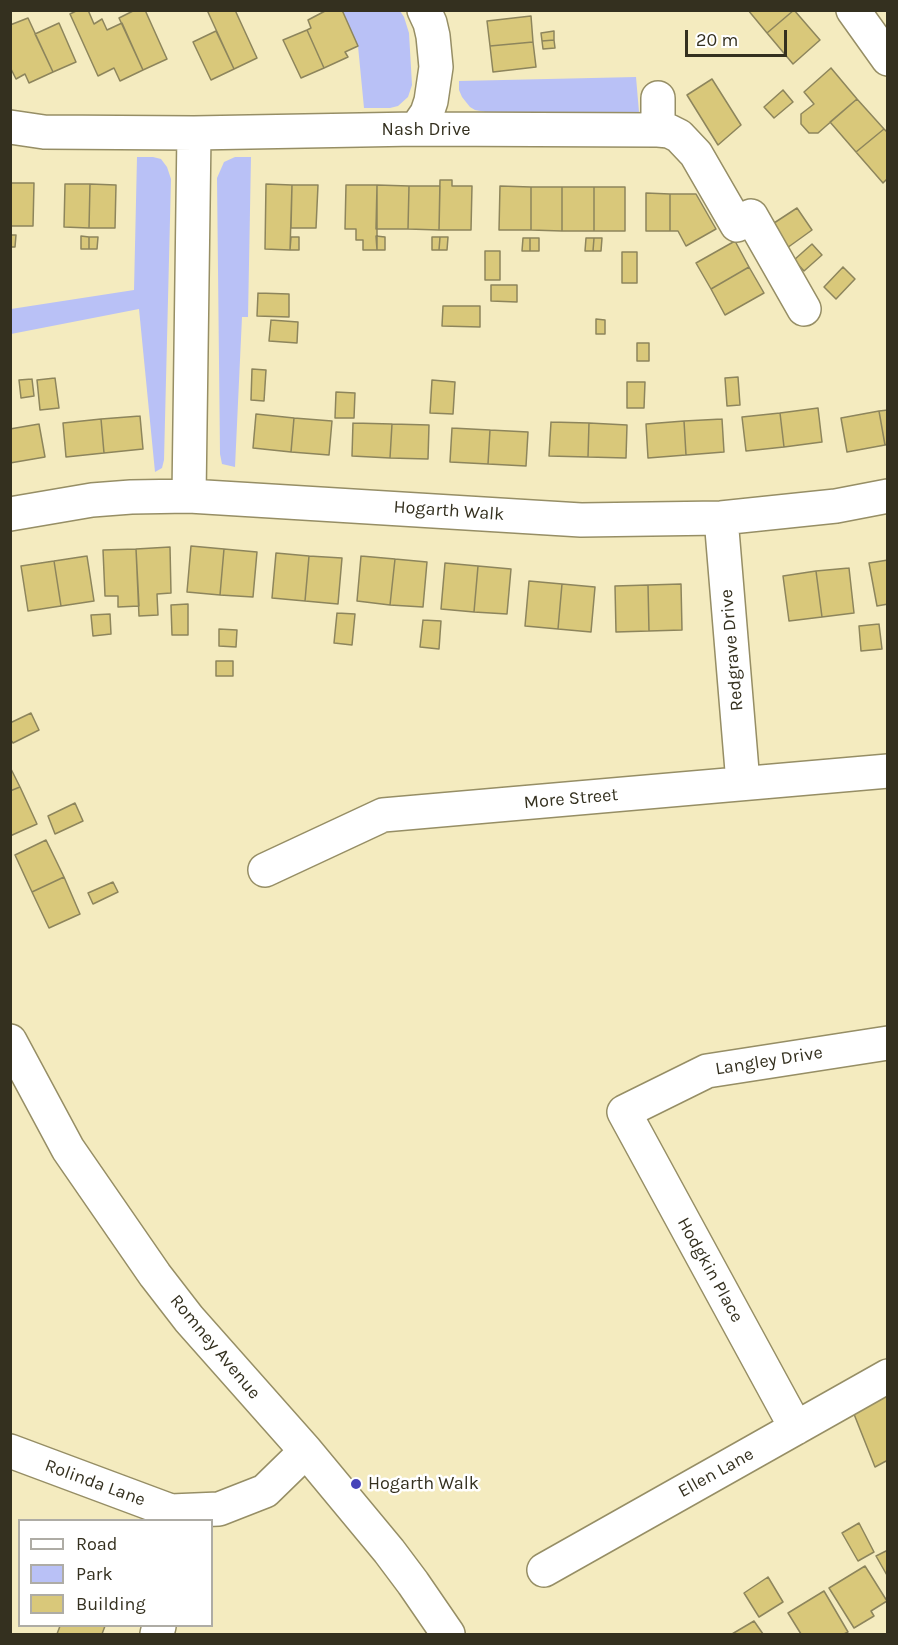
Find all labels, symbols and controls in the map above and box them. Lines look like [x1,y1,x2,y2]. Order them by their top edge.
scale bar [688,18,790,56]
text: 20 m [696,29,738,51]
street label: Nash Drive [382,119,470,141]
street label: Hogarth Walk [393,496,505,526]
street label: Redgrave Drive [716,588,748,712]
street label: More Street [523,784,619,814]
street label: Langley Drive [714,1042,824,1080]
street label: Hodgkin Place [672,1214,748,1326]
street label: Romney Avenue [165,1290,265,1404]
street label: Ellen Lane [674,1443,758,1503]
street label: Rolinda Lane [42,1455,148,1511]
place label: Hogarth Walk [368,1473,479,1495]
marker: Hogarth Walk [349,1477,363,1491]
legend [18,1519,213,1627]
text: Road [76,1533,117,1555]
text: Park [76,1563,113,1585]
text: Building [76,1593,146,1615]

